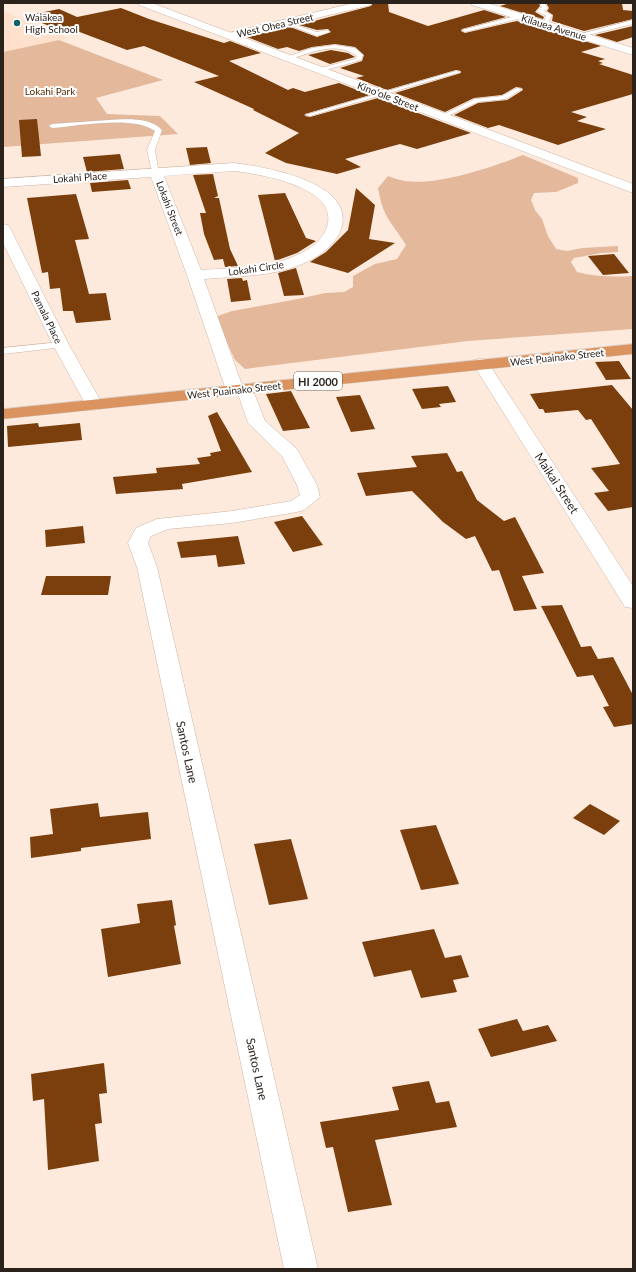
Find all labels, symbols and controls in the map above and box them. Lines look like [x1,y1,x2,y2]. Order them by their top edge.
street label: West Ohea Street [236,10,315,40]
place label: Waiākea High School [25,11,78,35]
street label: Kilauea Avenue [520,11,588,43]
marker: Waiākea High School [12,18,22,28]
street label: Kinoʻole Street [356,79,421,113]
park label: Lokahi Park [25,85,76,97]
street label: Lokahi Place [52,169,108,185]
street label: Lokahi Street [154,179,186,237]
street label: Lokahi Circle [227,258,285,278]
street label: Pamala Place [29,289,65,345]
street label: West Puainako Street [509,346,605,368]
road number: HI 2000 [294,372,342,390]
street label: West Puainako Street [186,379,282,401]
street label: Maikai Street [532,450,583,517]
street label: Santos Lane [173,719,201,785]
street label: Santos Lane [243,1036,271,1102]

